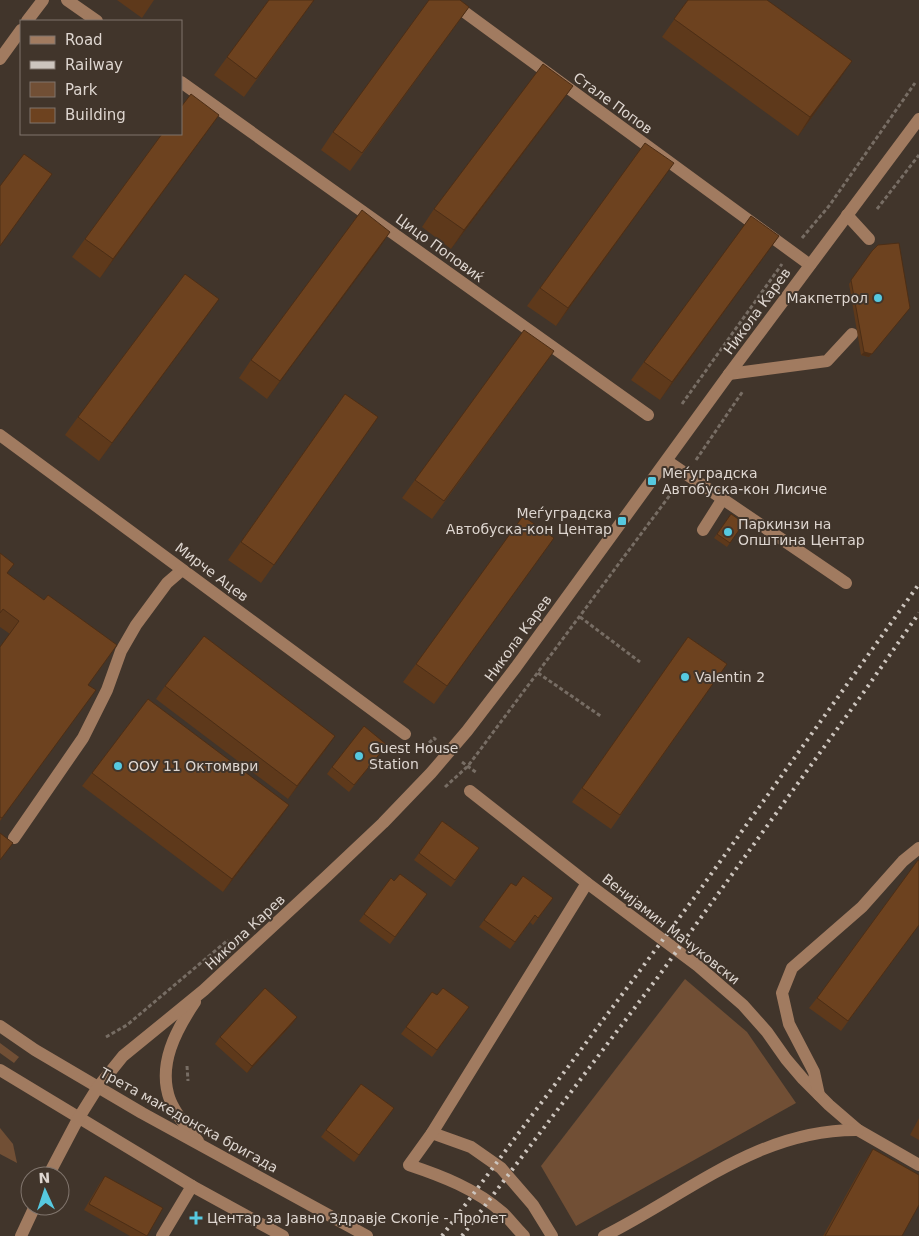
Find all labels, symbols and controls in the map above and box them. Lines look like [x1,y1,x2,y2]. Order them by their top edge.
legend [20,20,182,135]
text: Road [65,31,103,49]
text: Railway [65,56,123,74]
street label: Стале Попов [570,69,656,137]
text: Park [65,81,98,99]
text: Building [65,106,126,124]
street label: Цицо Поповиќ [393,211,487,285]
street label: Никола Карев [720,265,794,357]
place label: Макпетрол [787,290,868,306]
marker: Макпетрол [872,292,884,304]
place label: Меѓуградска Автобуска-кон Лисиче [662,465,827,497]
marker: Меѓуградска Автобуска-кон Лисиче [646,475,658,487]
place label: Меѓуградска Автобуска-кон Центар [446,505,612,537]
marker: Меѓуградска Автобуска-кон Центар [616,515,628,527]
place label: Паркинзи на Општина Центар [738,516,865,548]
marker: Паркинзи на Општина Центар [722,526,734,538]
street label: Мирче Ацев [172,539,252,605]
street label: Никола Карев [481,592,555,684]
place label: Valentin 2 [695,669,765,685]
marker: Valentin 2 [679,671,691,683]
place label: Guest House Station [369,740,458,772]
marker: Guest House Station [353,750,365,762]
place label: ООУ 11 Октомври [128,758,258,774]
marker: ООУ 11 Октомври [112,760,124,772]
street label: Венијамин Мачуковски [599,870,743,988]
street label: Никола Карев [202,891,288,973]
street label: Трета македонска бригада [96,1064,281,1176]
north arrow [20,1166,70,1216]
text: N [38,1170,51,1186]
place label: Центар за Јавно Здравје Скопје - Пролет [207,1210,507,1226]
marker: Центар за Јавно Здравје Скопје - Пролет [189,1211,203,1225]

